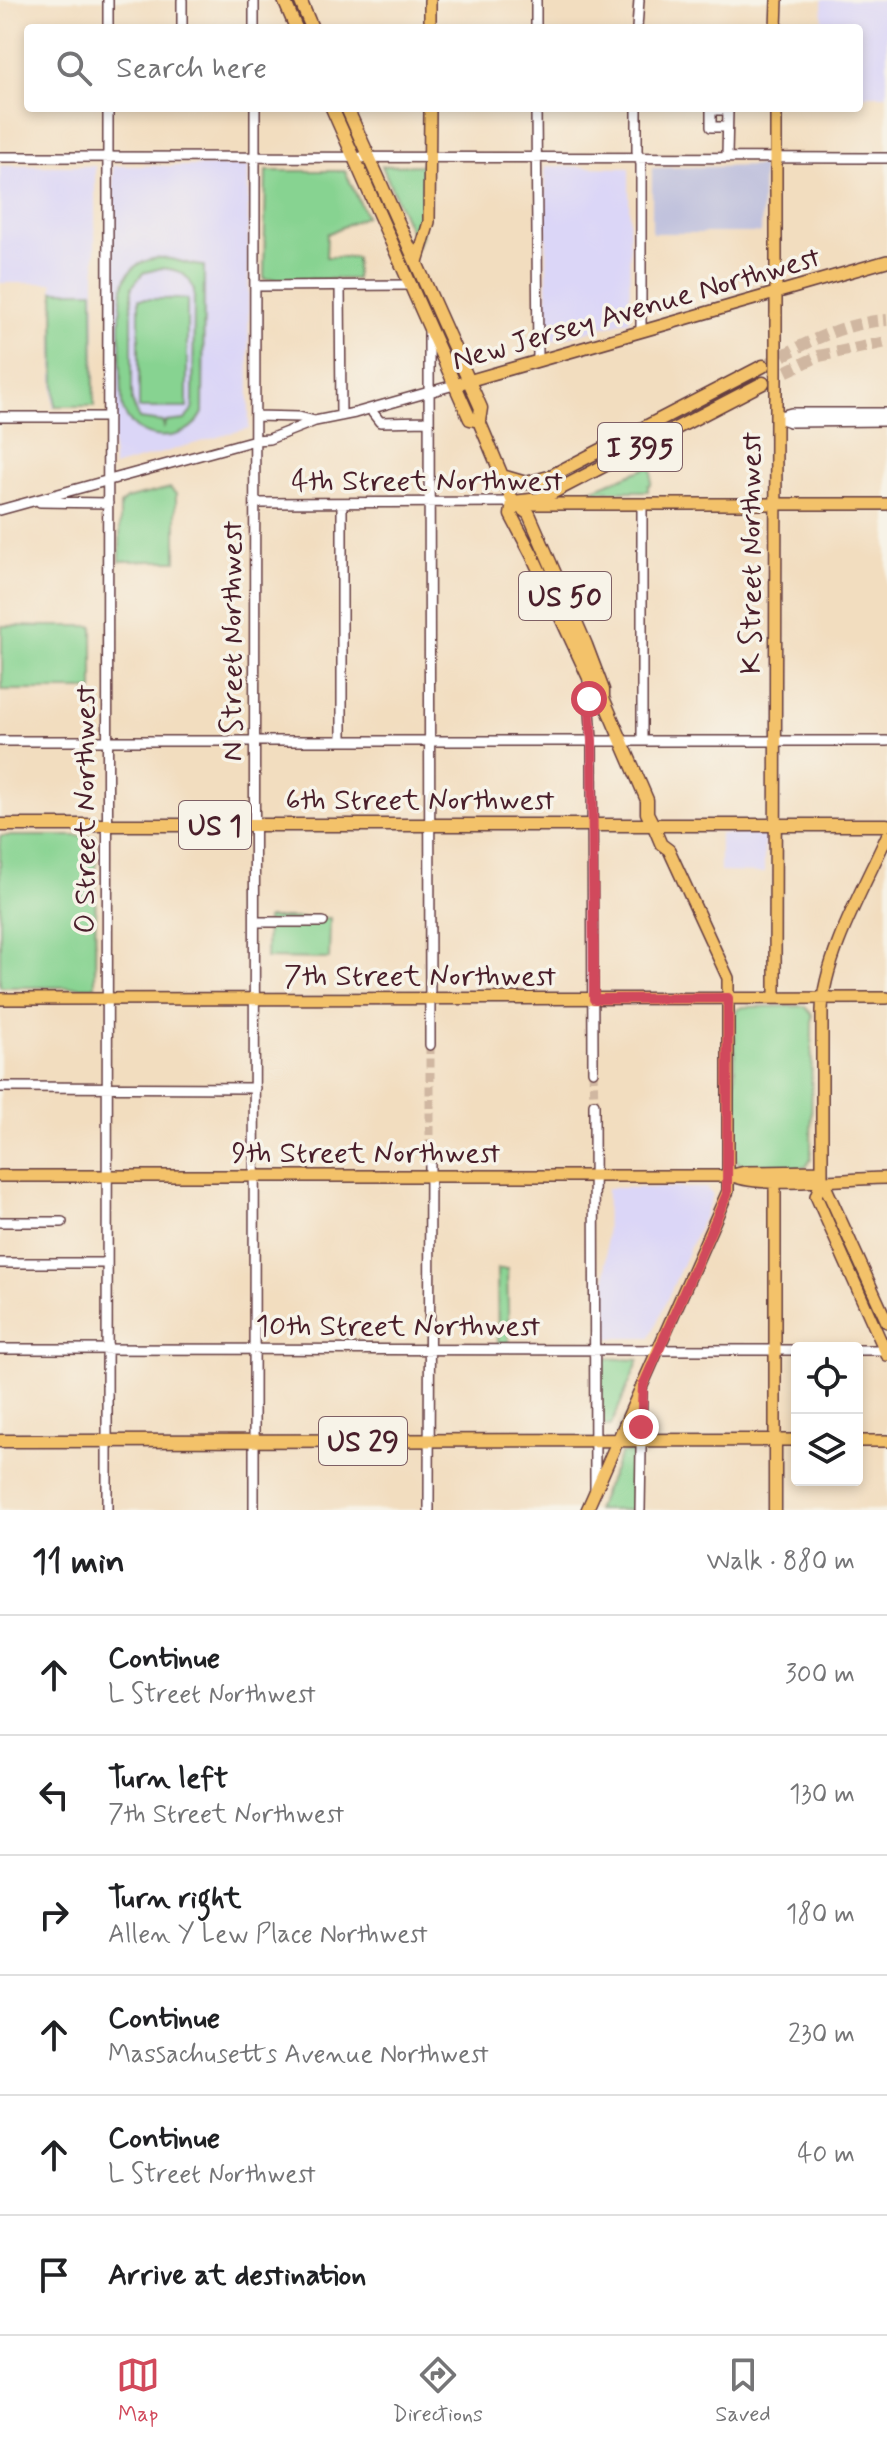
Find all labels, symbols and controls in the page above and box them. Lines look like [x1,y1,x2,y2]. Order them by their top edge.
search box [24,24,863,112]
icon: search [52,46,96,90]
text: Search here [116,49,267,88]
street label: New Jersey Avenue Northwest [448,238,825,381]
road number: I 395 [598,423,682,471]
street label: K Street Northwest [732,432,771,674]
street label: 4th Street Northwest [291,462,563,501]
street label: N Street Northwest [213,520,252,762]
road number: US 50 [519,572,611,620]
route start [571,681,607,717]
street label: O Street Northwest [66,684,105,934]
street label: 6th Street Northwest [285,781,555,820]
road number: US 1 [179,801,251,849]
street label: 7th Street Northwest [284,957,557,996]
street label: 9th Street Northwest [231,1134,501,1173]
street label: 10th Street Northwest [256,1307,541,1346]
map controls [791,1342,863,1486]
button: locate [791,1342,863,1414]
route end [623,1409,659,1445]
button: layers [791,1414,863,1486]
road number: US 29 [319,1417,407,1465]
text: 11 min [32,1540,125,1585]
text: Walk · 880 m [707,1545,855,1579]
text: Continue [108,1639,220,1678]
icon: ahead [32,1653,76,1697]
text: 300 m [785,1658,855,1692]
text: L Street Northwest [108,1678,316,1712]
text: Turn left [108,1759,228,1798]
icon: left [32,1773,76,1817]
text: 130 m [789,1778,855,1812]
text: 7th Street Northwest [108,1798,344,1832]
text: Turn right [108,1879,241,1918]
icon: right [32,1893,76,1937]
text: 180 m [786,1898,855,1932]
text: Allen Y Lew Place Northwest [108,1918,428,1952]
text: Continue [108,1999,220,2038]
icon: ahead [32,2013,76,2057]
text: 230 m [788,2018,855,2052]
text: Massachusetts Avenue Northwest [108,2038,489,2072]
text: Continue [108,2119,220,2158]
icon: ahead [32,2133,76,2177]
text: 40 m [797,2138,855,2172]
text: L Street Northwest [108,2158,316,2192]
icon: arrive [32,2253,76,2297]
text: Arrive at destination [108,2256,366,2295]
tab: Map [116,2353,160,2429]
tab: Directions [392,2353,483,2429]
tab: Saved [715,2353,771,2429]

